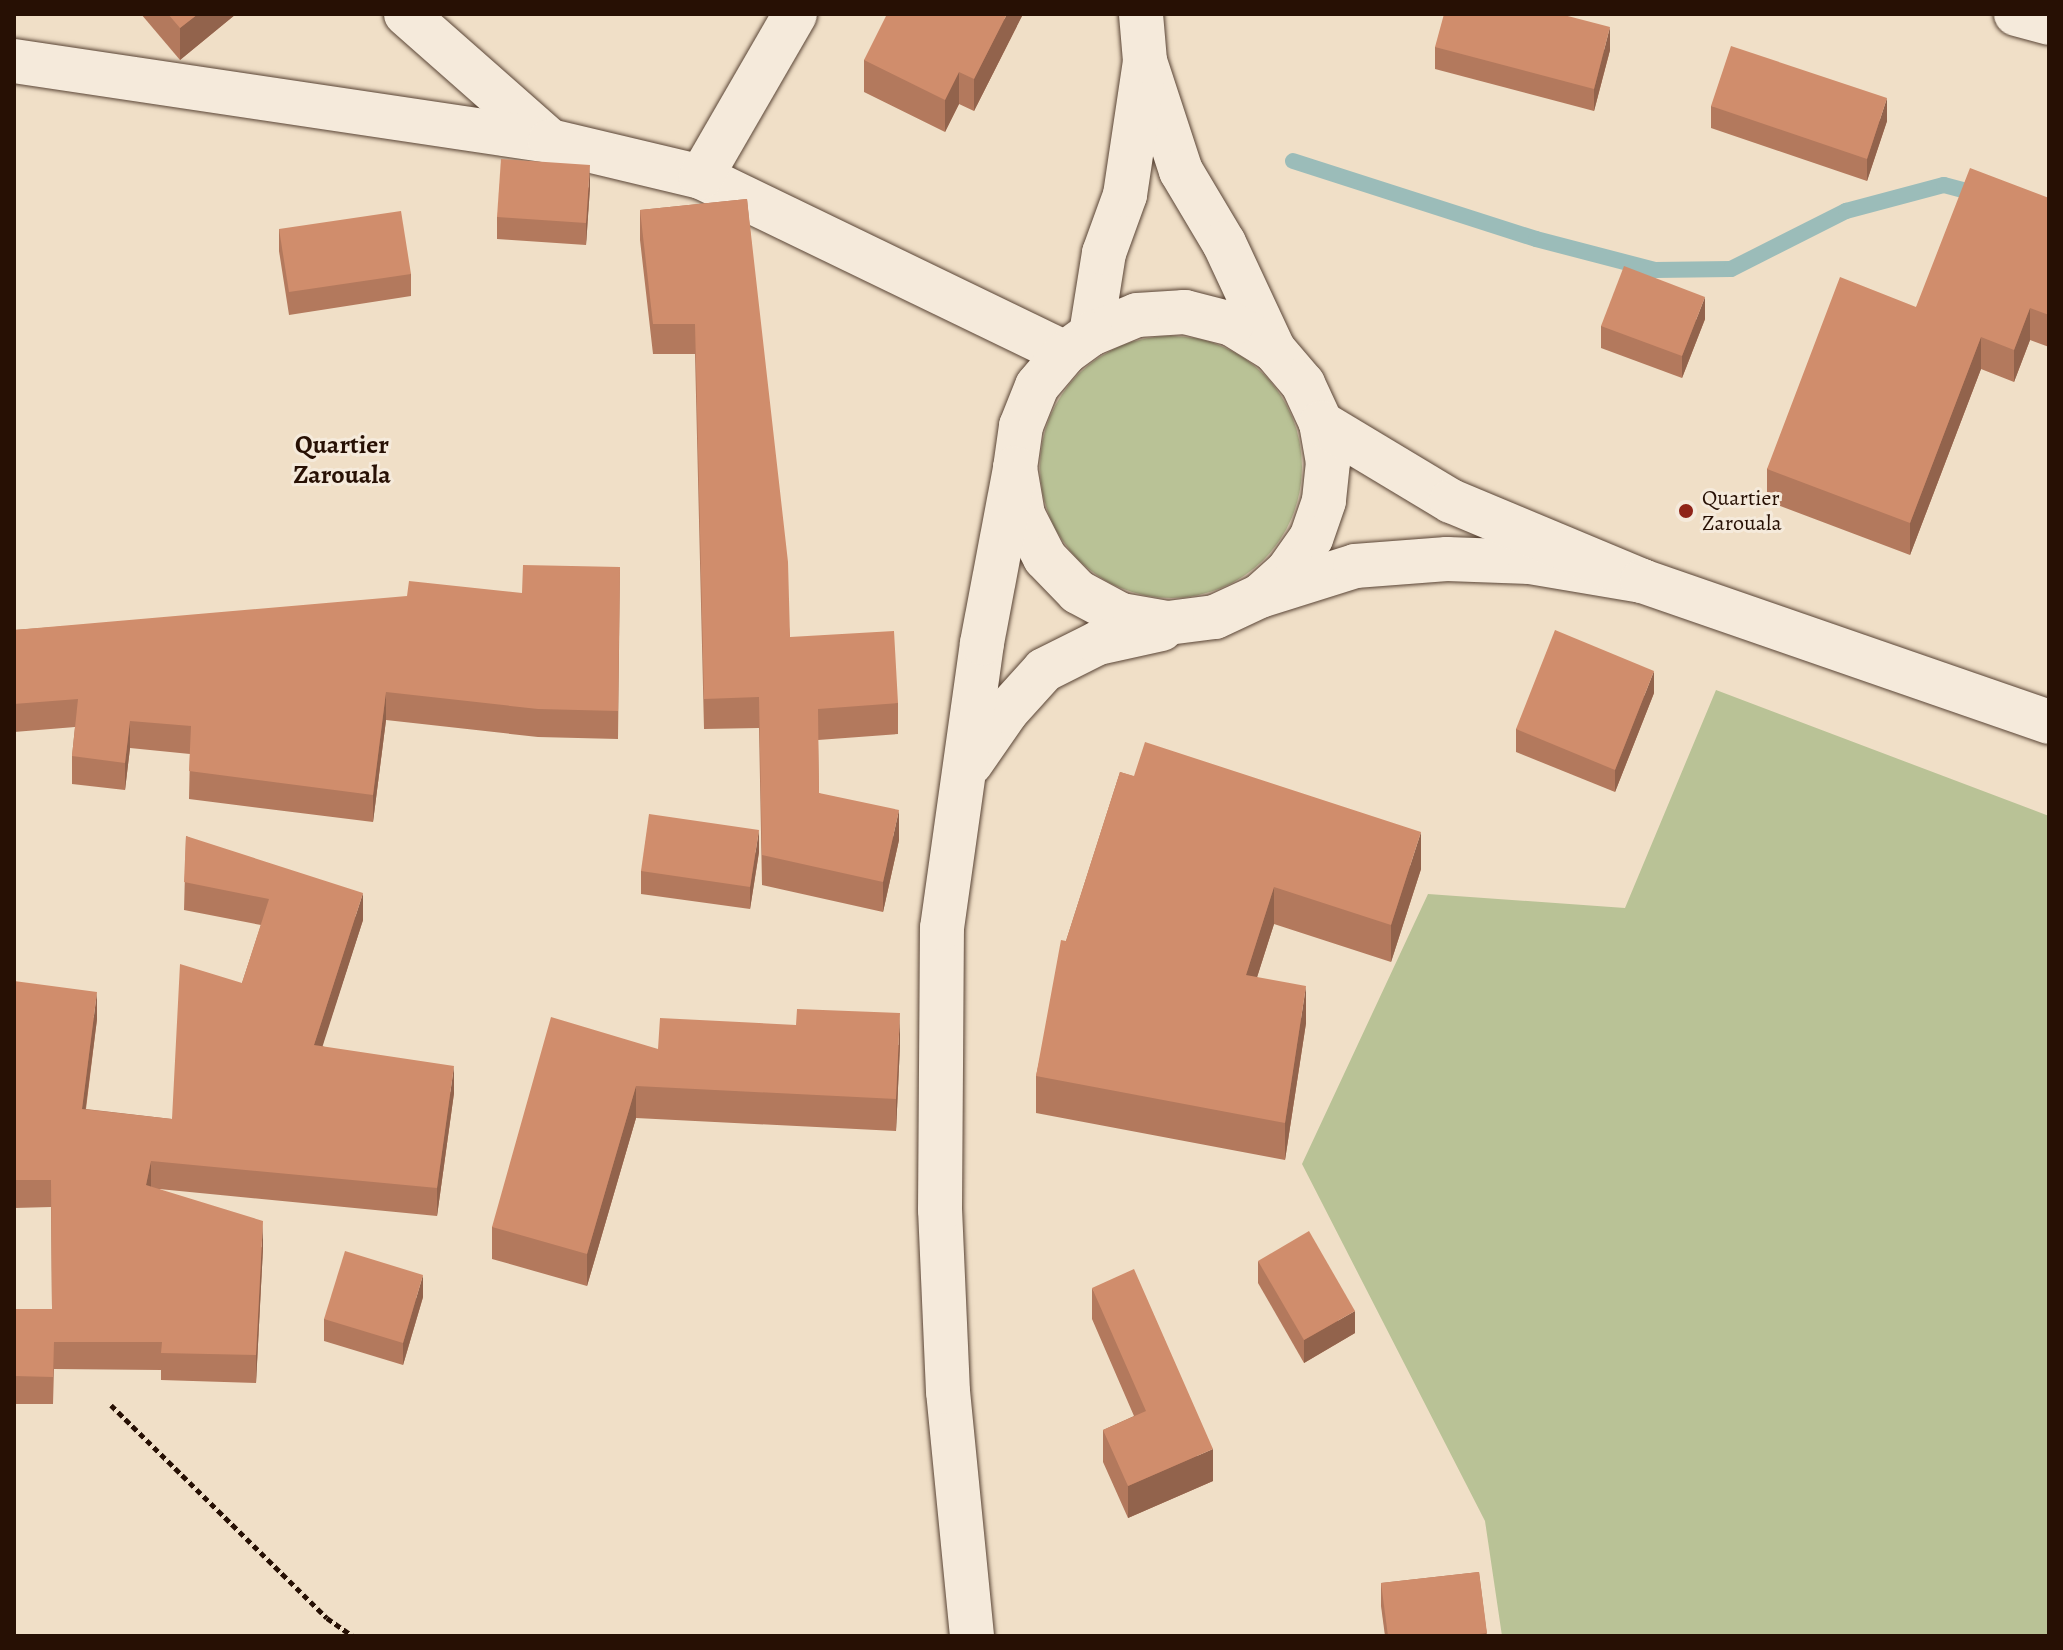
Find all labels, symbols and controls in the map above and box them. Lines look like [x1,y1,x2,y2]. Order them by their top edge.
district label: Quartier Zarouala [293,429,391,490]
place label: Quartier Zarouala [1702,485,1782,536]
marker: Quartier Zarouala [1677,502,1695,520]

